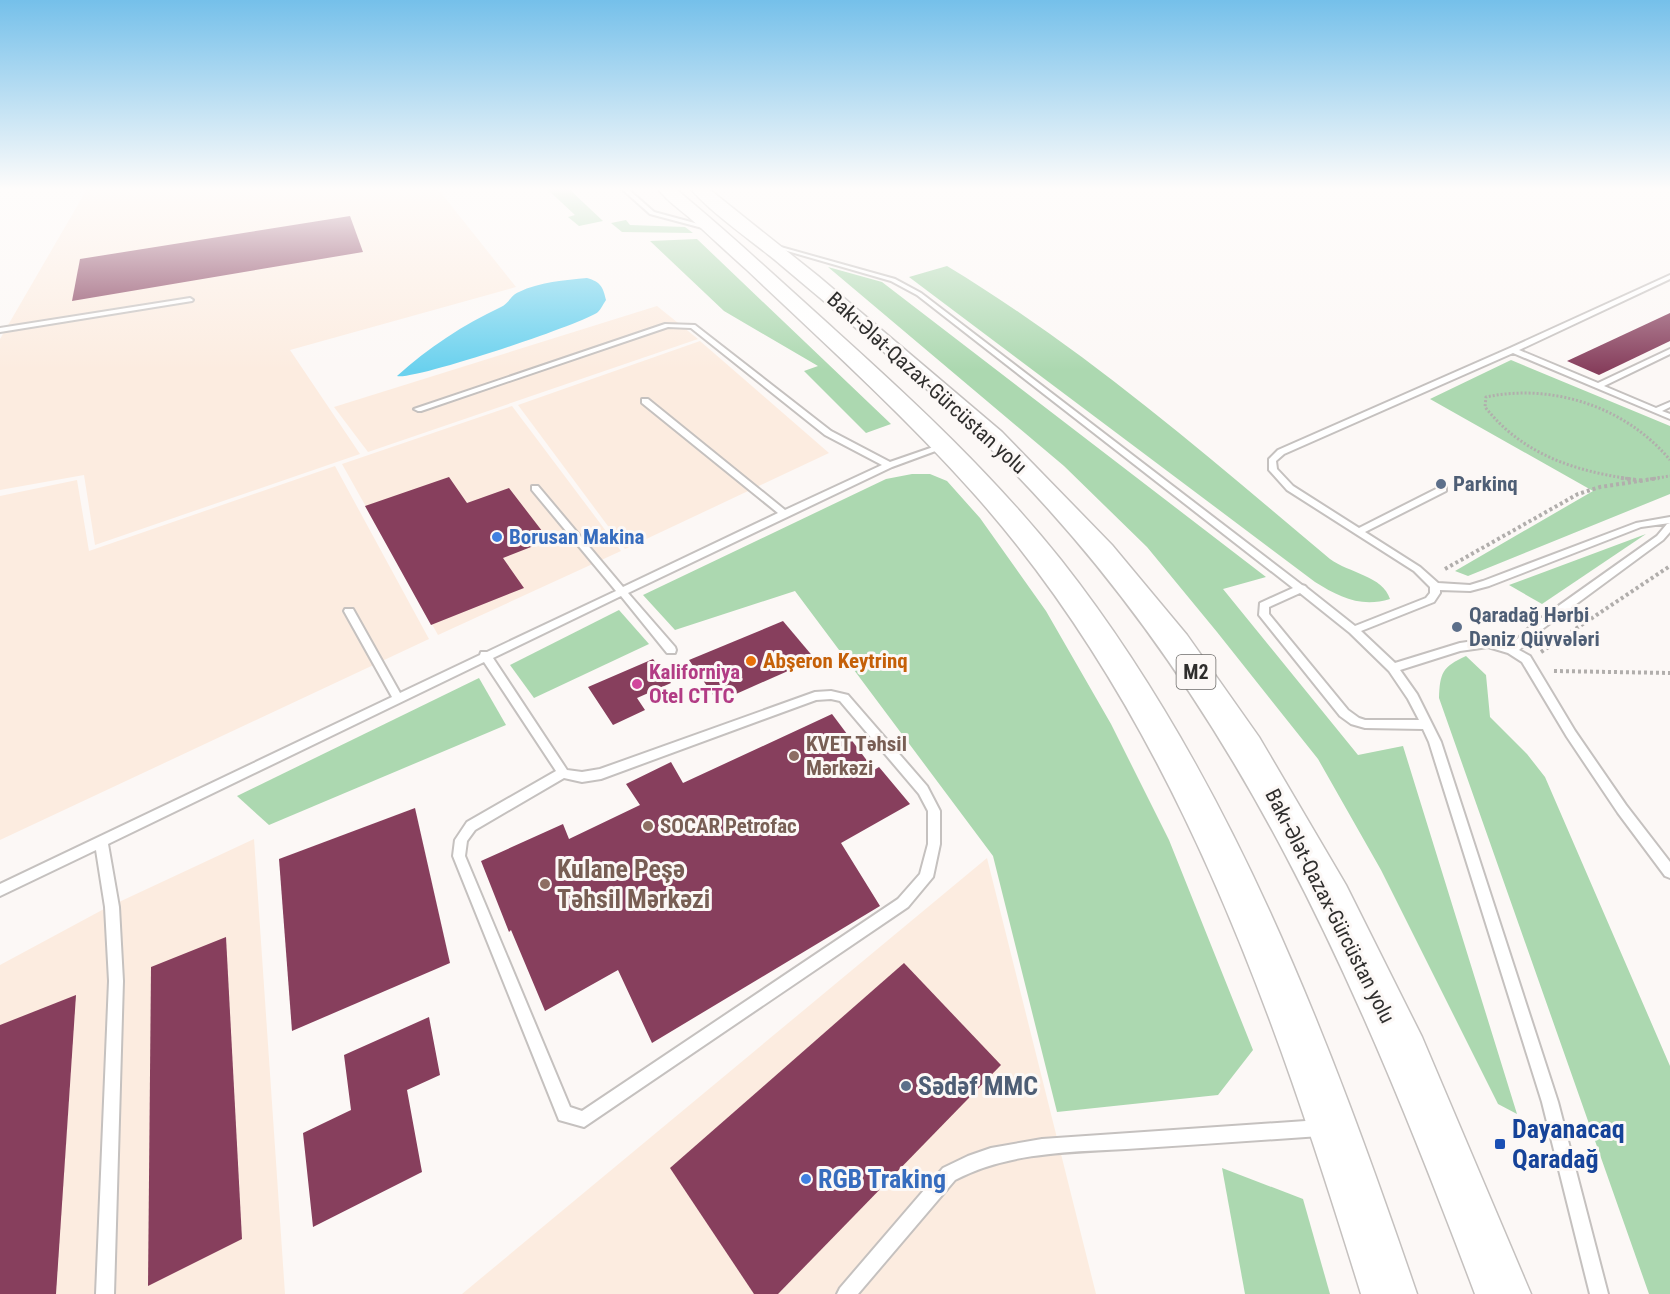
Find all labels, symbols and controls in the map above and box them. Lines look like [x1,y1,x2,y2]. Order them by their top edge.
street label: Bakı-Ələt-Qazax-Gürcüstan yolu [822,287,1032,479]
place label: Parkinq [1453,472,1518,496]
marker: Parkinq [1434,477,1448,491]
place label: Borusan Makina [509,525,645,549]
marker: Borusan Makina [490,530,504,544]
place label: Qaradağ Hərbi Dəniz Qüvvələri [1469,603,1600,651]
marker: Qaradağ Hərbi Dəniz Qüvvələri [1450,620,1464,634]
place label: Abşeron Keytrinq [763,649,908,673]
marker: Abşeron Keytrinq [744,654,758,668]
road number: M2 [1176,655,1216,689]
place label: Kaliforniya Otel CTTC [649,660,740,708]
marker: Kaliforniya Otel CTTC [630,677,644,691]
place label: KVET Təhsil Mərkəzi [806,732,907,780]
marker: KVET Təhsil Mərkəzi [787,749,801,763]
street label: Bakı-Ələt-Qazax-Gürcüstan yolu [1260,785,1400,1027]
place label: SOCAR Petrofac [660,814,797,838]
marker: SOCAR Petrofac [641,819,655,833]
place label: Kulane Peşə Təhsil Mərkəzi [557,854,710,914]
marker: Kulane Peşə Təhsil Mərkəzi [538,877,552,891]
place label: Sədəf MMC [918,1071,1038,1101]
marker: Sədəf MMC [899,1079,913,1093]
place label: Dayanacaq Qaradağ [1512,1114,1625,1174]
marker: Dayanacaq Qaradağ [1493,1137,1507,1151]
place label: RGB Traking [818,1164,946,1194]
marker: RGB Traking [799,1172,813,1186]

